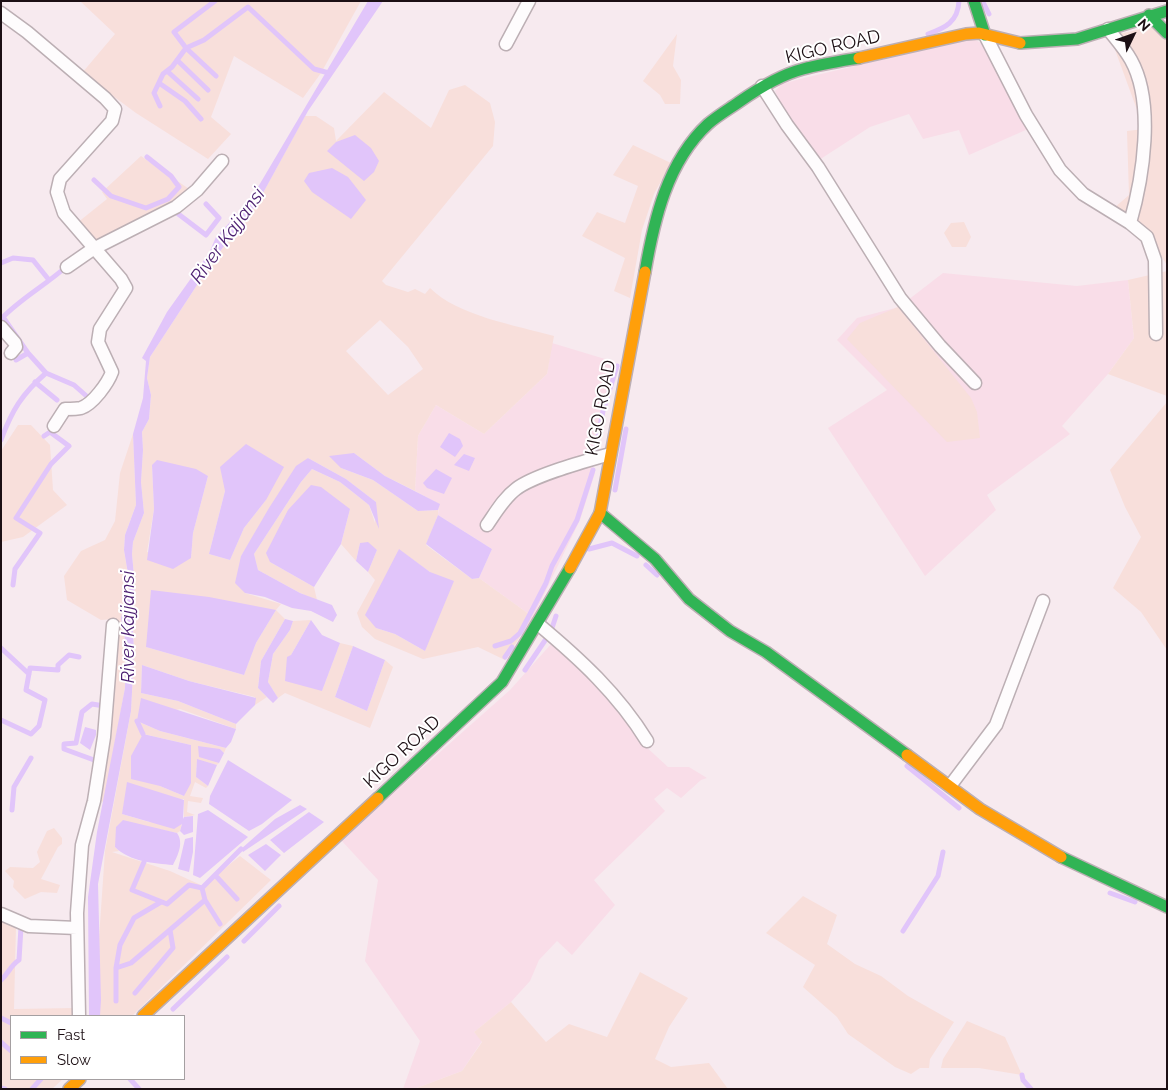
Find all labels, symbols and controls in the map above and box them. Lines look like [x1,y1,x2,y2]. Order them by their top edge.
north arrow [1108,10,1158,60]
text: N [1135,16,1154,34]
street label: KIGO ROAD [783,26,883,68]
water label: River Kajjansi [186,184,270,288]
street label: KIGO ROAD [581,358,621,458]
water label: River Kajjansi [117,571,139,683]
street label: KIGO ROAD [359,711,445,793]
legend [10,1015,185,1080]
text: Fast [57,1026,85,1044]
text: Slow [57,1051,91,1069]

